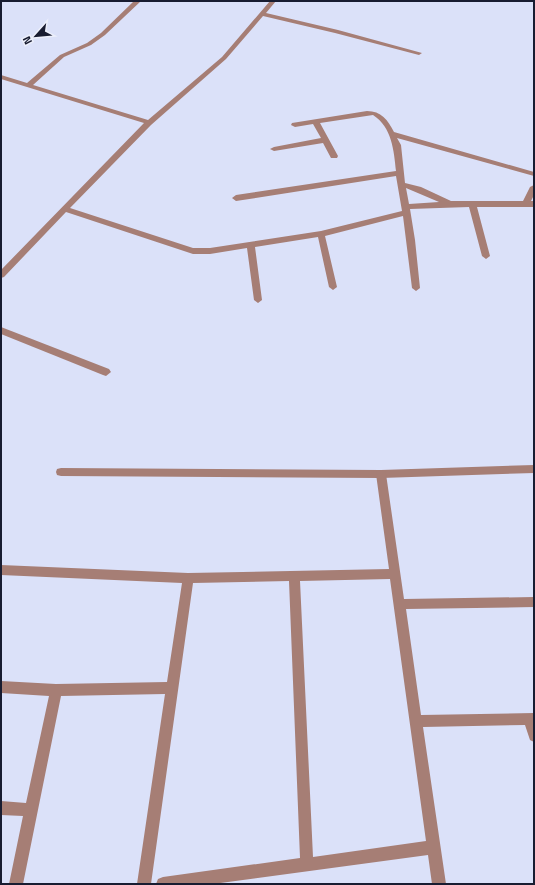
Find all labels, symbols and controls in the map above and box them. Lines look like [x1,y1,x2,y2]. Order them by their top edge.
north arrow [16,16,56,56]
text: N [18,34,36,48]

